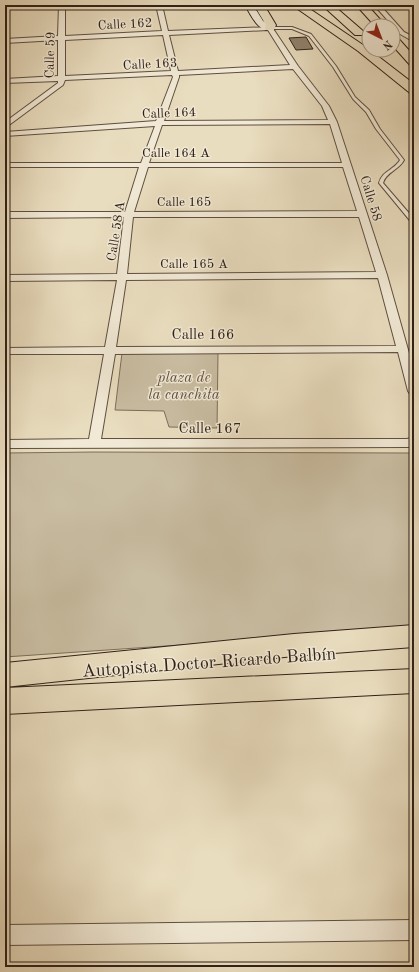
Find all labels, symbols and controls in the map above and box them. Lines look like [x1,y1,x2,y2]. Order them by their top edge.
street label: Calle 162 [98,17,153,32]
north arrow [361,18,401,58]
street label: Calle 59 [43,31,58,79]
text: N [379,37,393,52]
street label: Calle 163 [123,57,178,72]
street label: Calle 164 [142,106,196,121]
street label: Calle 164 A [142,147,210,160]
street label: Calle 58 [357,174,384,223]
street label: Calle 165 [157,196,211,209]
street label: Calle 58 A [105,200,128,262]
street label: Calle 165 A [160,258,228,271]
street label: Calle 166 [172,328,234,343]
park label: plaza de la canchita [148,371,220,403]
street label: Calle 167 [179,422,241,437]
street label: Autopista Doctor Ricardo Balbín [82,645,337,681]

